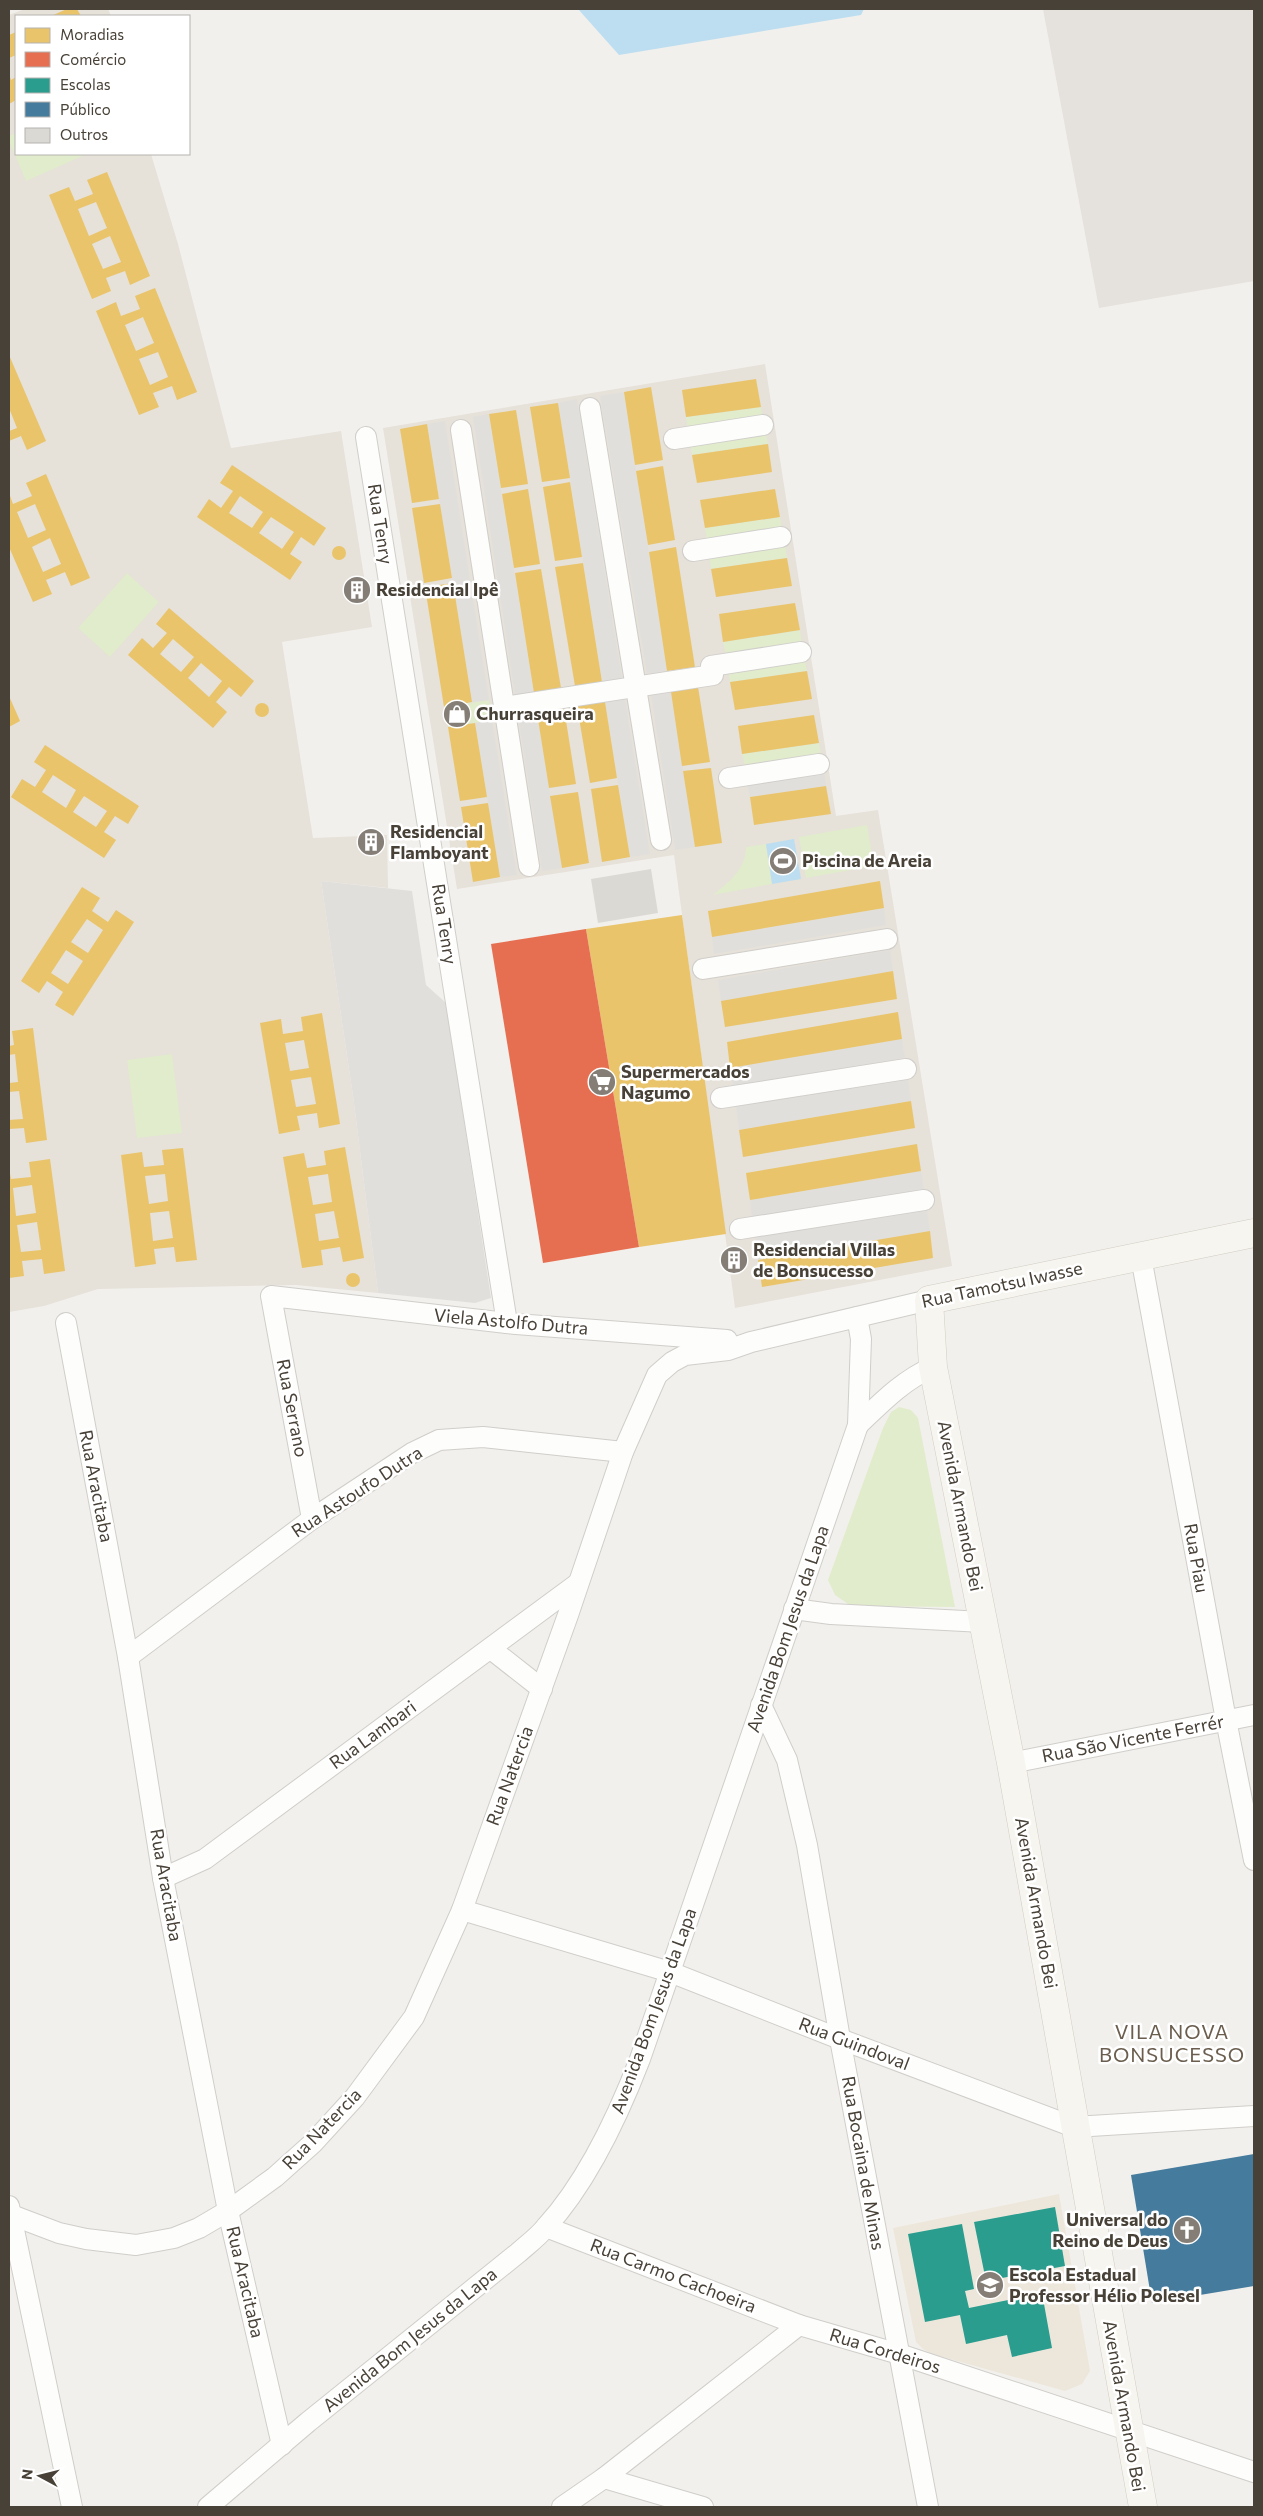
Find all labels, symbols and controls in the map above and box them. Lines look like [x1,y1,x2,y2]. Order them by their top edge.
legend [15,15,190,155]
text: Moradias [60,25,124,43]
text: Comércio [60,50,126,68]
text: Escolas [60,75,111,93]
text: Público [60,100,111,118]
text: Outros [60,125,108,143]
street label: Rua Tenry [364,482,398,566]
building icon: Residencial Ipê [342,575,372,605]
place label: Residencial Ipê [376,578,498,600]
shop icon: Churrasqueira [442,699,472,729]
place label: Churrasqueira [476,702,594,724]
place label: Residencial Flamboyant [390,820,489,863]
building icon: Residencial Flamboyant [356,827,386,857]
sports icon: Piscina de Areia [768,846,798,876]
place label: Piscina de Areia [802,849,932,871]
street label: Rua Tenry [428,882,462,966]
place label: Supermercados Nagumo [621,1060,750,1103]
supermarket icon: Supermercados Nagumo [587,1067,617,1097]
place label: Residencial Villas de Bonsucesso [753,1238,895,1281]
building icon: Residencial Villas de Bonsucesso [719,1245,749,1275]
street label: Rua Tamotsu Iwasse [919,1256,1084,1312]
street label: Viela Astolfo Dutra [433,1303,589,1339]
street label: Rua Serrano [273,1357,313,1459]
street label: Avenida Armando Bei [934,1418,988,1593]
street label: Rua Aracitaba [75,1428,119,1544]
street label: Rua Astoufo Dutra [287,1441,426,1542]
street label: Rua Piau [1180,1521,1214,1594]
street label: Avenida Bom Jesus da Lapa [741,1522,833,1735]
street label: Rua Lambari [325,1695,420,1773]
street label: Rua São Vicente Ferrér [1040,1710,1226,1766]
street label: Rua Natercia [481,1723,537,1828]
street label: Avenida Armando Bei [1011,1815,1063,1990]
street label: Rua Aracitaba [146,1827,188,1943]
street label: Avenida Bom Jesus da Lapa [606,1905,701,2117]
street label: Rua Guindoval [796,2012,913,2074]
district label: VILA NOVA BONSUCESSO [1099,2019,1245,2066]
street label: Rua Bocaina de Minas [838,2074,890,2252]
street label: Rua Natercia [277,2083,365,2174]
place label: Universal do Reino de Deus [1052,2208,1168,2251]
church icon: Universal do Reino de Deus [1172,2215,1202,2245]
street label: Rua Aracitaba [222,2224,270,2340]
street label: Rua Carmo Cachoeira [587,2233,759,2317]
street label: Avenida Bom Jesus da Lapa [318,2262,501,2416]
place label: Escola Estadual Professor Hélio Polesel [1009,2263,1200,2306]
school or university icon: Escola Estadual Professor Hélio Polesel [975,2270,1005,2300]
street label: Avenida Armando Bei [1099,2318,1151,2493]
street label: Rua Cordeiros [827,2323,944,2377]
north arrow [15,2451,65,2501]
text: N [18,2468,36,2481]

